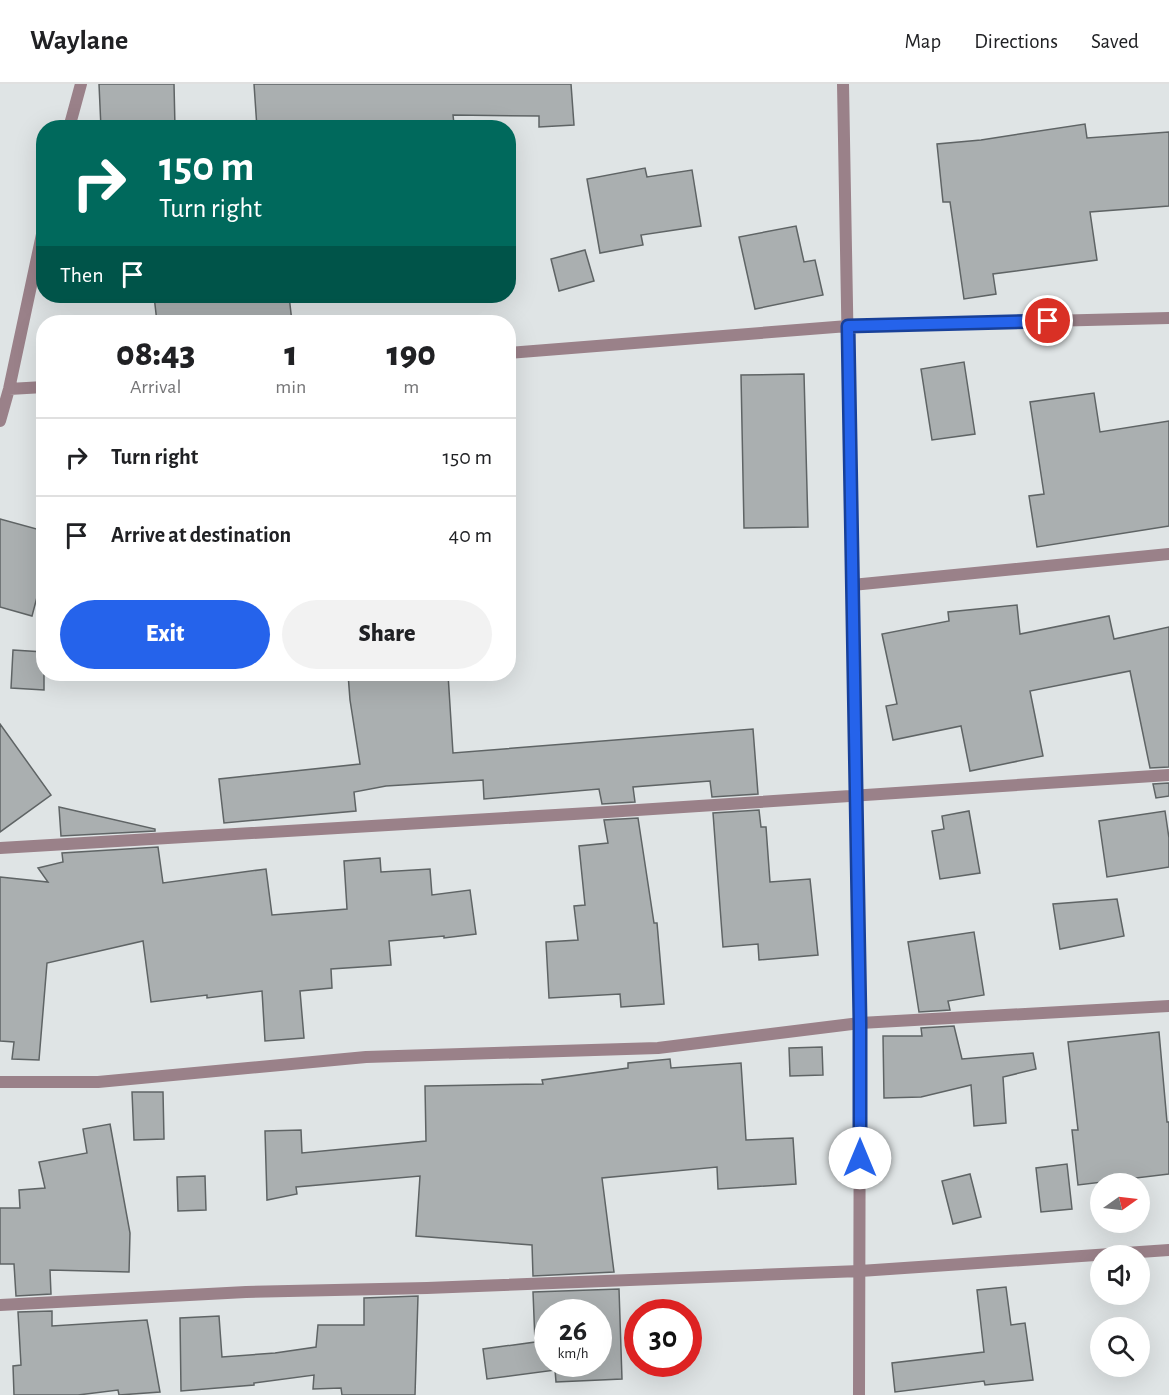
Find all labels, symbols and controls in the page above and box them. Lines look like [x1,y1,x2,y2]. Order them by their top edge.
text: Waylane [30,27,128,55]
text: Map [905,31,941,52]
text: Directions [974,31,1058,52]
text: Saved [1091,31,1139,52]
icon: right [60,144,138,222]
text: 150 m [159,146,254,188]
text: Turn right [159,195,262,222]
icon: arrive [116,258,149,291]
text: Then [60,264,104,286]
pin [1022,295,1073,346]
icon: arrive [1031,304,1064,337]
text: 08:43 [116,336,195,372]
text: 1 [284,336,297,372]
text: 190 [386,336,436,372]
text: Arrival [130,377,181,397]
text: min [275,377,306,397]
text: m [403,377,419,397]
icon: right [60,441,93,474]
text: Turn right [111,446,198,468]
text: 150 m [442,446,492,468]
icon: arrive [60,519,93,552]
text: Arrive at destination [111,524,291,546]
text: 40 m [449,524,492,546]
button: Exit [60,600,270,669]
button: Share [282,600,492,669]
position arrow [828,1126,892,1190]
north arrow [1090,1173,1150,1233]
map controls [1090,1173,1150,1377]
button: sound [1090,1245,1150,1305]
speed limit sign: 30 [624,1299,702,1377]
text: 26 [559,1316,587,1346]
button: search [1090,1317,1150,1377]
text: km/h [558,1346,588,1361]

